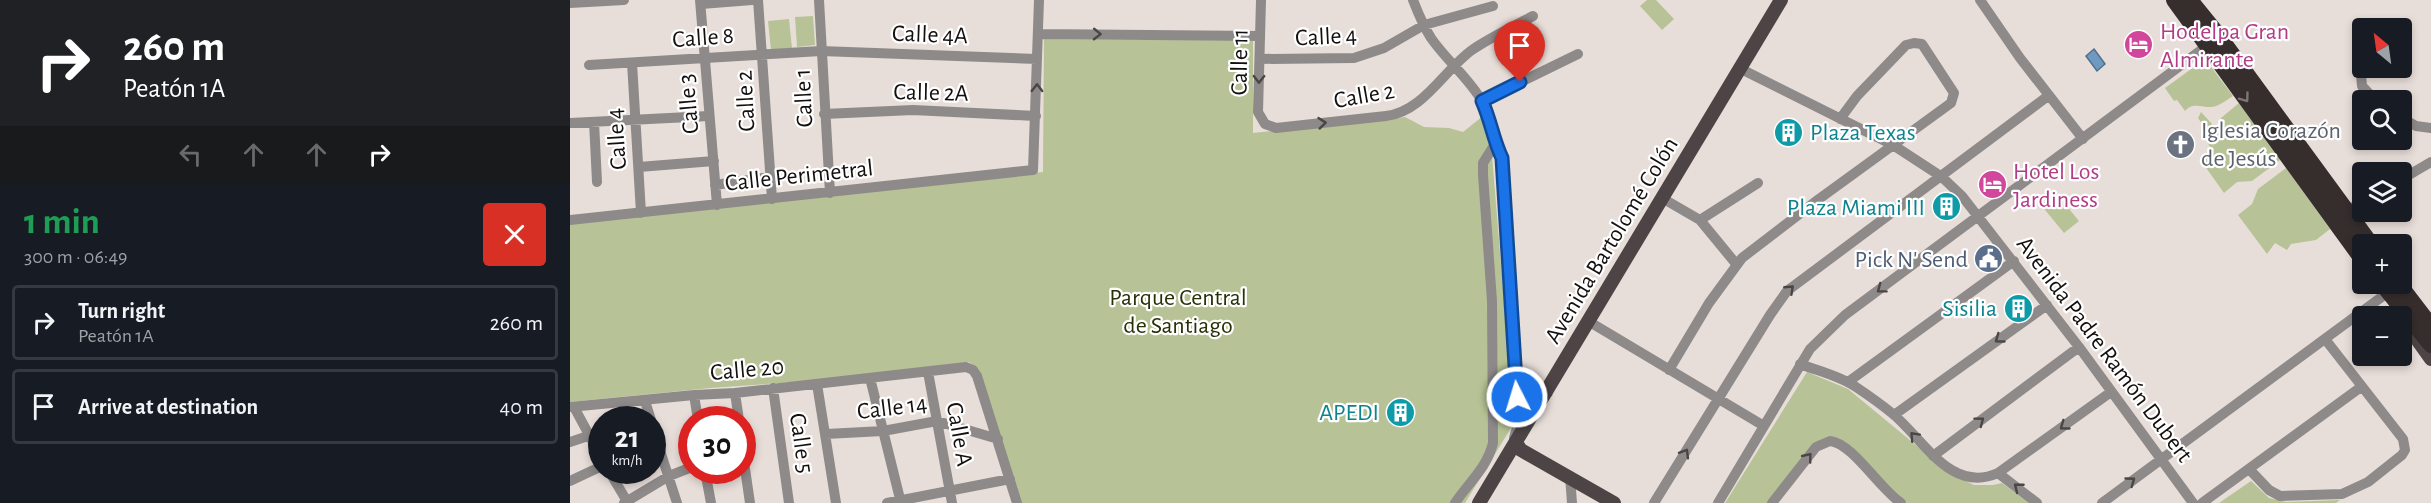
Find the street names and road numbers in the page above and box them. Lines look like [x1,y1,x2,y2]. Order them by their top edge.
street label: Calle 4A [892,22,968,48]
street label: Calle 4 [1294,23,1358,51]
street label: Calle 8 [671,24,735,52]
street label: Calle 11 [1227,28,1253,96]
street label: Calle 1 [790,68,818,128]
street label: Calle 2 [732,70,760,132]
street label: Calle 3 [674,73,704,135]
street label: Calle 2 [1332,79,1397,113]
street label: Calle 2A [893,80,969,106]
street label: Calle 4 [603,107,631,171]
street label: Avenida Bartolomé Colón [1541,133,1683,348]
street label: Calle Perimetral [724,156,874,196]
street label: Avenida Padre Ramón Dubert [2012,232,2197,467]
street label: Calle 20 [709,355,785,385]
street label: Calle 14 [856,392,928,424]
street label: Calle A [942,400,976,468]
street label: Calle 5 [785,412,817,475]

